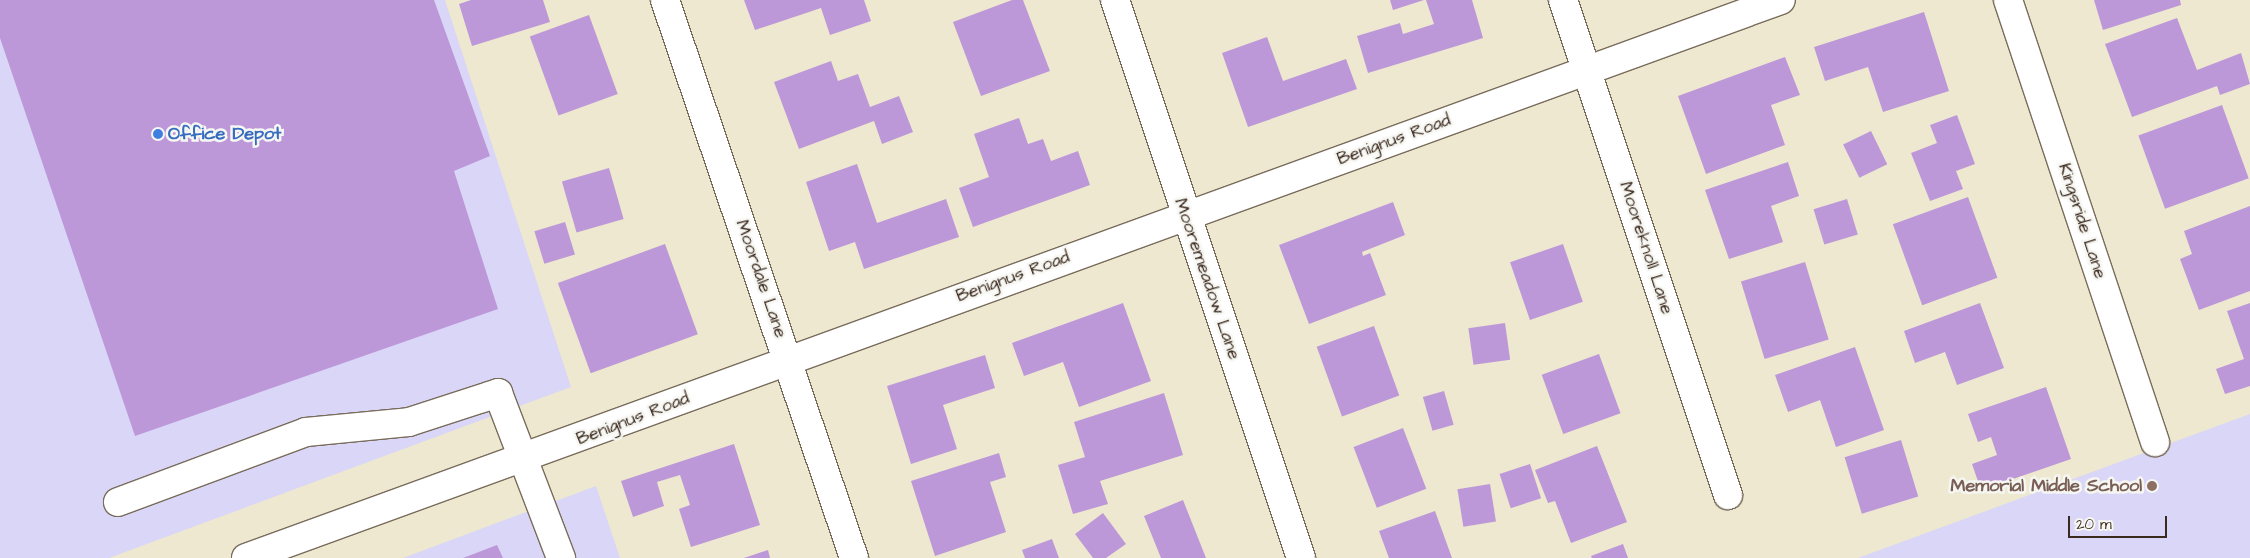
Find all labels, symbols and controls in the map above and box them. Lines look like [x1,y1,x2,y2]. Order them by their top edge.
street label: Benignus Road [1334,109,1454,171]
place label: Office Depot [168,123,281,145]
marker: Office Depot [152,128,164,140]
street label: Kingsride Lane [2053,161,2111,281]
street label: Mooreknoll Lane [1614,179,1678,317]
street label: Mooremeadow Lane [1169,195,1245,363]
street label: Moordale Lane [731,217,791,341]
street label: Benignus Road [953,246,1073,308]
street label: Benignus Road [573,388,693,450]
place label: Memorial Middle School [1951,475,2142,497]
marker: Memorial Middle School [2146,480,2158,492]
scale bar [2070,506,2169,538]
text: 20 m [2076,514,2112,535]

